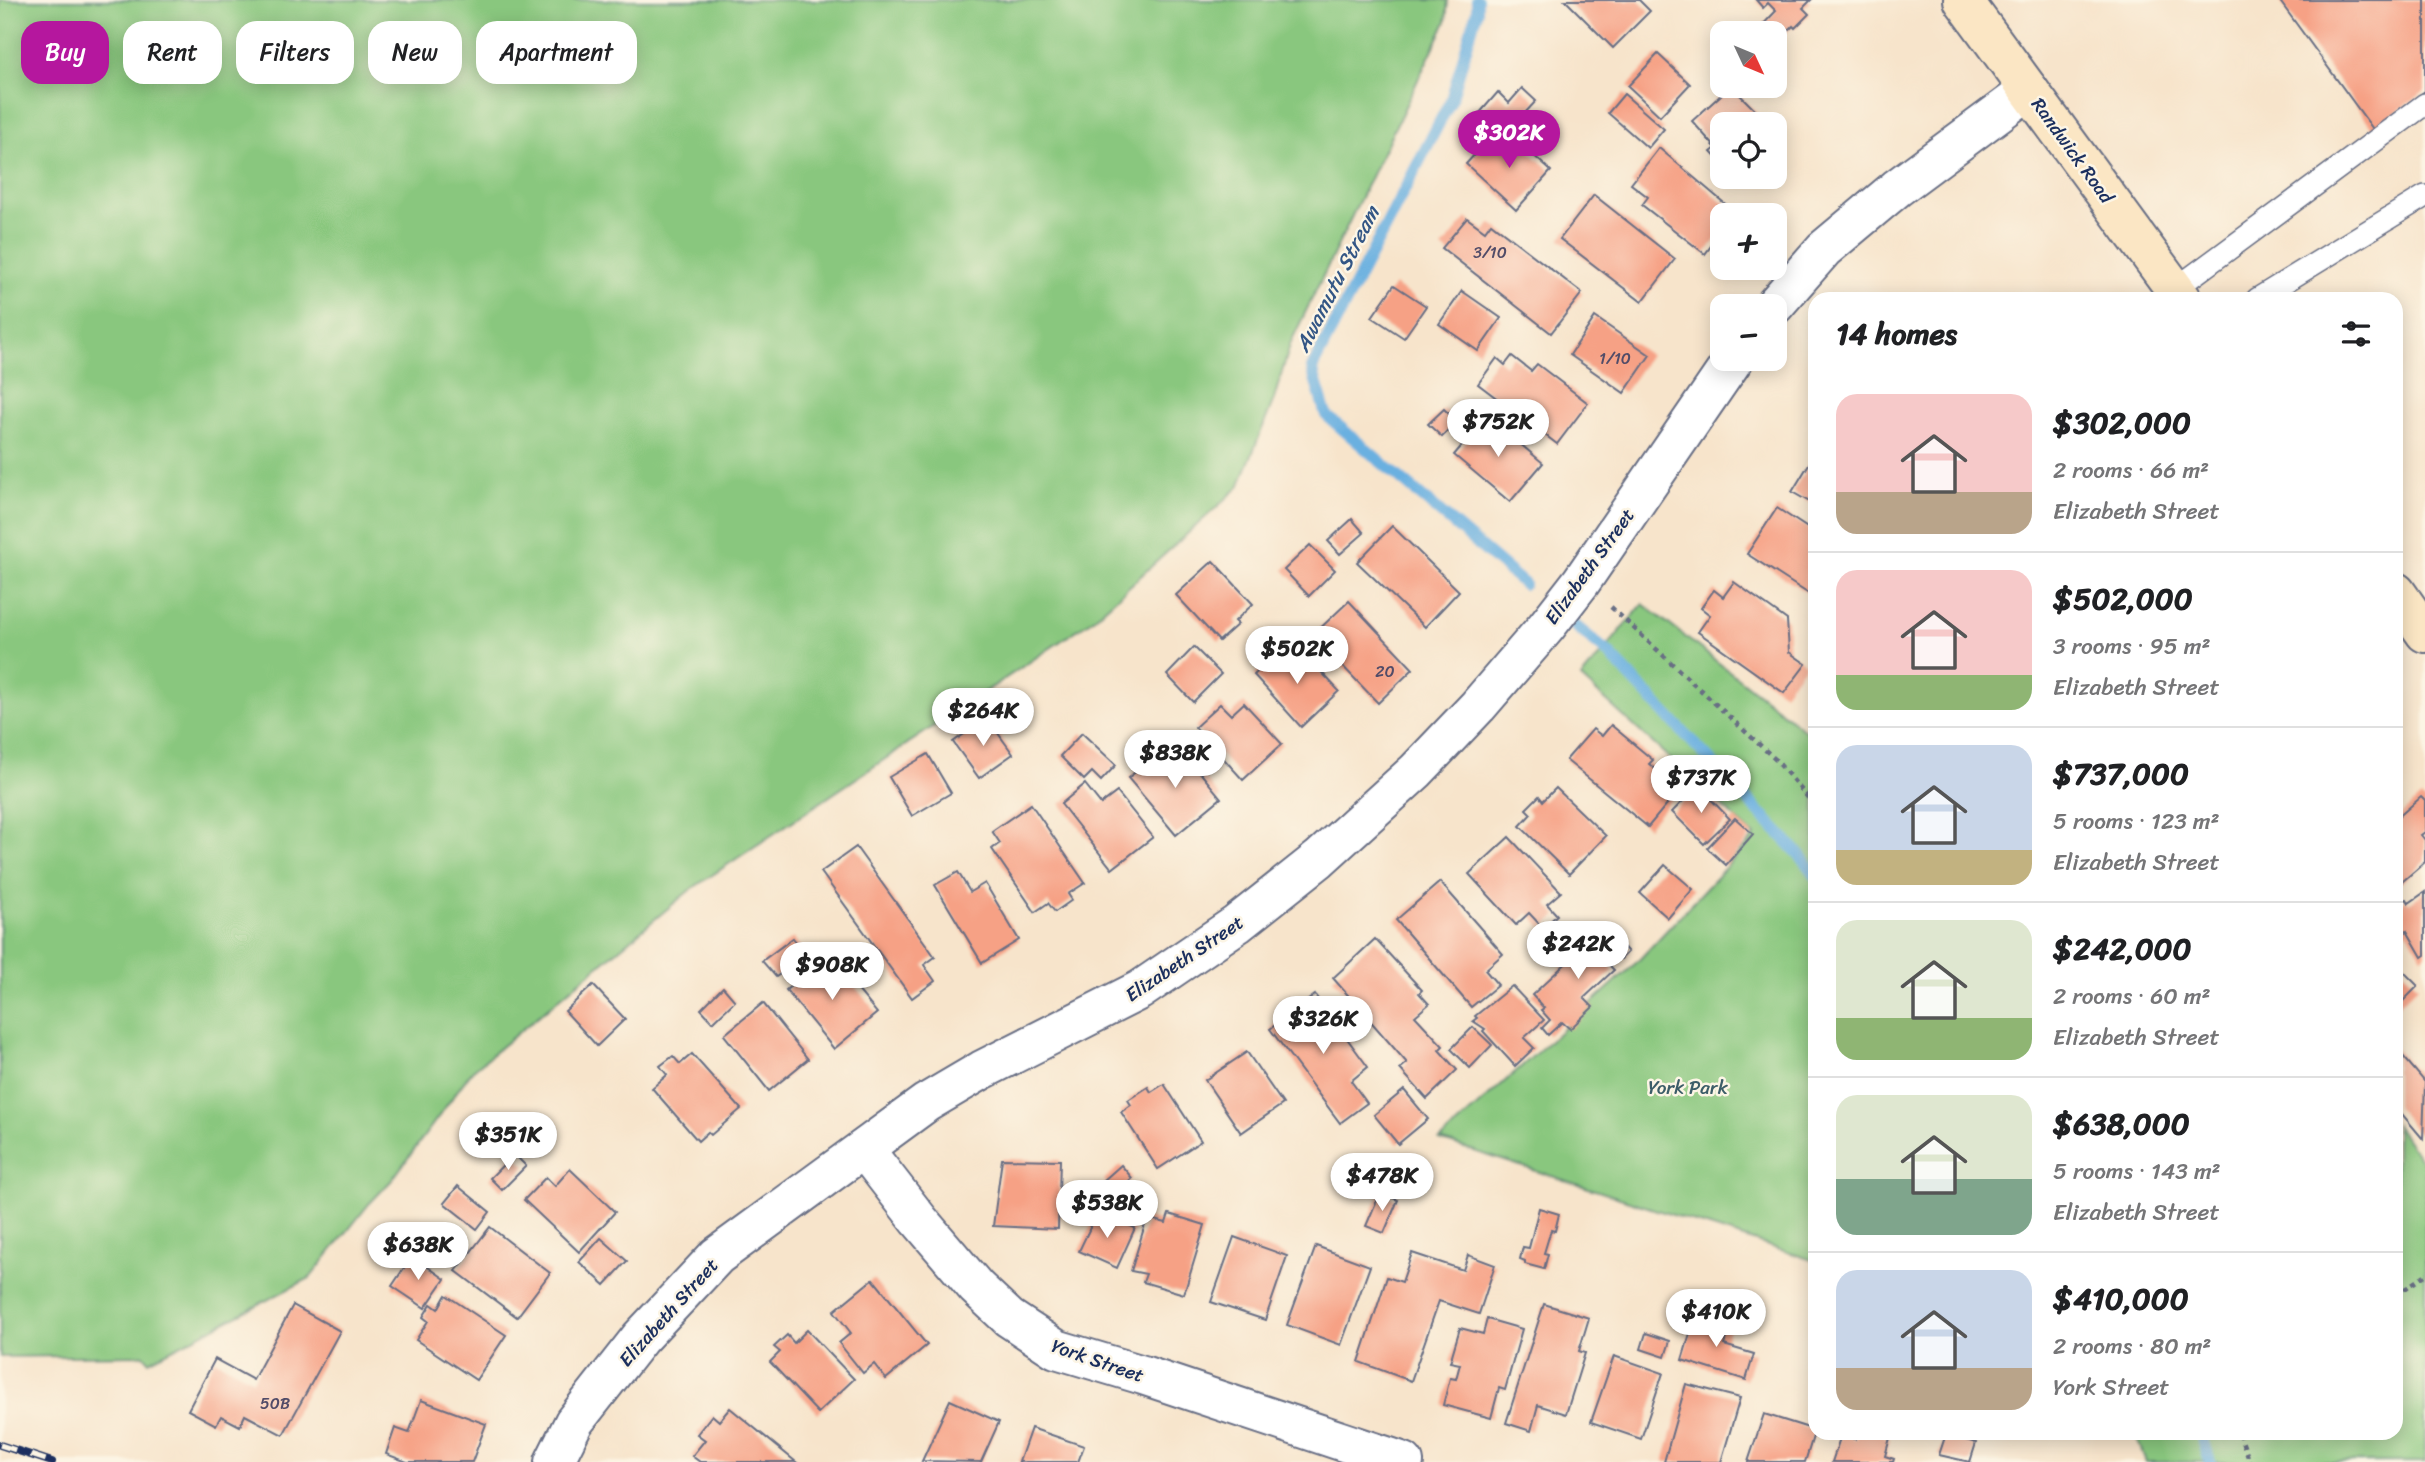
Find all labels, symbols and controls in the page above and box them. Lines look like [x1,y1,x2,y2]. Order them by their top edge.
chip: Buy [21,21,109,84]
chip: Rent [123,21,222,84]
chip: Filters [236,21,354,84]
chip: New [368,21,462,84]
chip: Apartment [476,21,637,84]
north arrow [1710,21,1787,98]
map controls [1710,21,1787,371]
street label: Randwick Road [2023,90,2124,212]
pin: $302K [1460,110,1558,170]
text: $302K [1474,112,1544,153]
button: locate [1710,112,1787,189]
water label: Awamutu Stream [1283,198,1391,360]
button: + [1710,203,1787,280]
house number: 3/10 [1473,238,1507,267]
button: − [1710,294,1787,371]
text: 14 homes [1836,307,1957,361]
icon: filters [2337,315,2375,353]
house number: 1/10 [1599,344,1631,373]
text: $302,000 [2053,396,2191,450]
pin: $752K [1449,400,1547,459]
text: $752K [1463,401,1533,442]
icon: home [1892,422,1976,506]
text: 2 rooms · 66 m² [2053,450,2209,491]
text: Elizabeth Street [2053,491,2219,532]
street label: Elizabeth Street [1536,501,1643,632]
text: $502,000 [2053,572,2193,626]
icon: home [1892,598,1976,682]
pin: $502K [1248,626,1346,686]
text: 3 rooms · 95 m² [2053,626,2210,667]
text: $502K [1261,628,1333,669]
house number: 20 [1375,657,1395,686]
text: Elizabeth Street [2053,667,2219,708]
pin: $264K [934,688,1032,748]
text: $264K [948,690,1018,731]
pin: $838K [1126,730,1224,790]
text: $838K [1140,732,1210,773]
text: $737,000 [2053,747,2189,801]
pin: $737K [1652,756,1750,815]
text: $737K [1667,757,1735,798]
icon: home [1892,773,1976,857]
text: 5 rooms · 123 m² [2053,801,2220,842]
text: Elizabeth Street [2053,842,2219,883]
street label: Elizabeth Street [1118,906,1250,1011]
pin: $242K [1529,922,1627,981]
text: $242,000 [2053,922,2192,976]
text: $242K [1543,923,1613,964]
pin: $908K [783,942,881,1002]
text: $908K [796,944,868,985]
icon: home [1892,948,1976,1032]
text: 2 rooms · 60 m² [2053,976,2211,1017]
pin: $326K [1274,996,1372,1056]
text: $326K [1289,998,1357,1039]
text: Elizabeth Street [2053,1017,2219,1058]
park label: York Park [1648,1071,1729,1104]
text: $638,000 [2053,1097,2190,1151]
pin: $351K [459,1112,557,1172]
text: $351K [475,1114,541,1155]
icon: home [1892,1123,1976,1207]
text: 5 rooms · 143 m² [2053,1151,2221,1192]
pin: $478K [1333,1154,1431,1213]
text: $478K [1347,1155,1417,1196]
pin: $538K [1058,1180,1156,1240]
text: $538K [1072,1182,1142,1223]
text: Elizabeth Street [2053,1192,2219,1233]
pin: $638K [369,1222,467,1282]
text: $638K [383,1224,453,1265]
street label: Elizabeth Street [610,1250,727,1374]
text: $410,000 [2053,1272,2189,1326]
pin: $410K [1667,1290,1765,1349]
text: $410K [1682,1291,1750,1332]
icon: home [1892,1298,1976,1382]
text: 2 rooms · 80 m² [2053,1326,2211,1367]
street label: York Street [1047,1329,1149,1392]
text: York Street [2053,1367,2169,1408]
house number: 50B [260,1389,290,1418]

